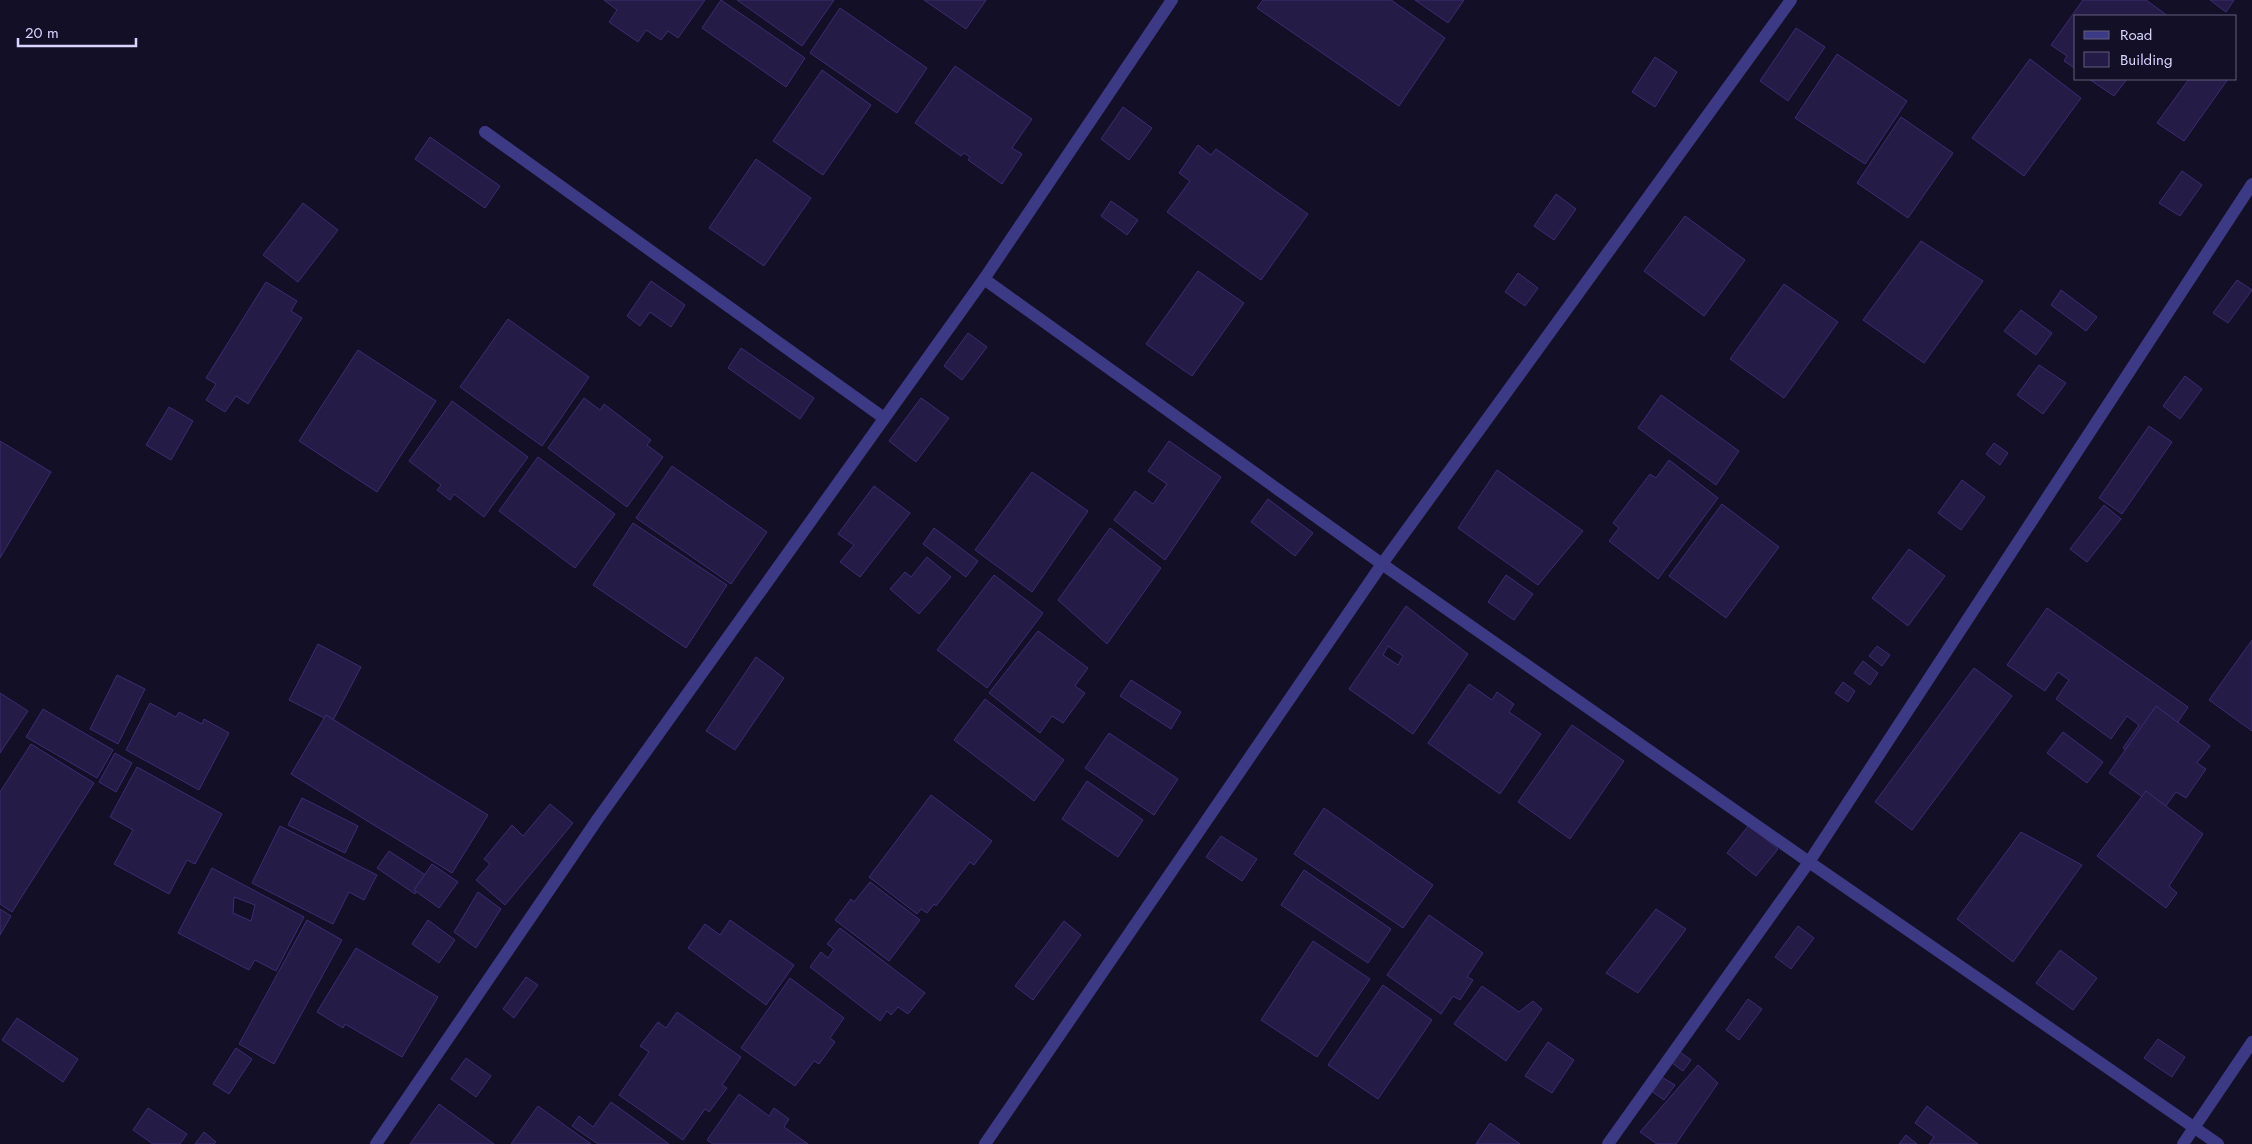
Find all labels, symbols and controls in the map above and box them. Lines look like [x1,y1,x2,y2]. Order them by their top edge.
scale bar [18,15,135,47]
legend [2074,15,2237,80]
text: 20 m [25,22,59,44]
text: Road [2120,24,2152,46]
text: Building [2120,49,2172,71]

